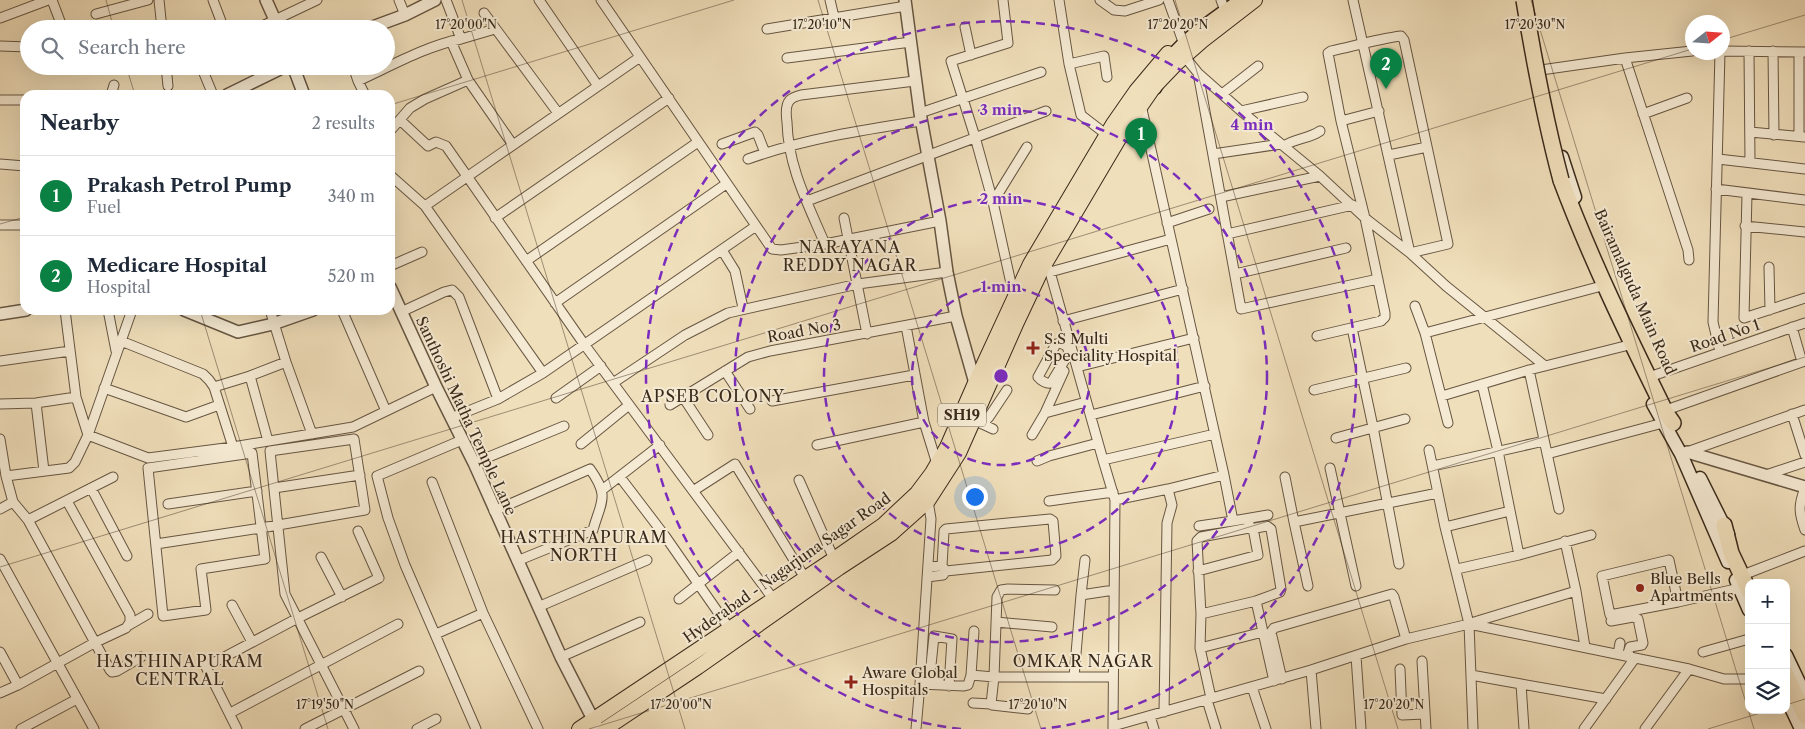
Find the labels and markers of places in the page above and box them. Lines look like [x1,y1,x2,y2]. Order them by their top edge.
pin: 2 [1370,48,1402,89]
pin: 1 [1125,118,1157,159]
place label: S.S Multi Speciality Hospital [1044,329,1177,365]
marker: S.S Multi Speciality Hospital [1026,341,1040,355]
centre of rings [992,367,1010,385]
place label: Blue Bells Apartments [1649,569,1733,605]
marker: Blue Bells Apartments [1634,582,1646,594]
place label: Aware Global Hospitals [861,663,958,699]
marker: Aware Global Hospitals [844,675,858,689]

